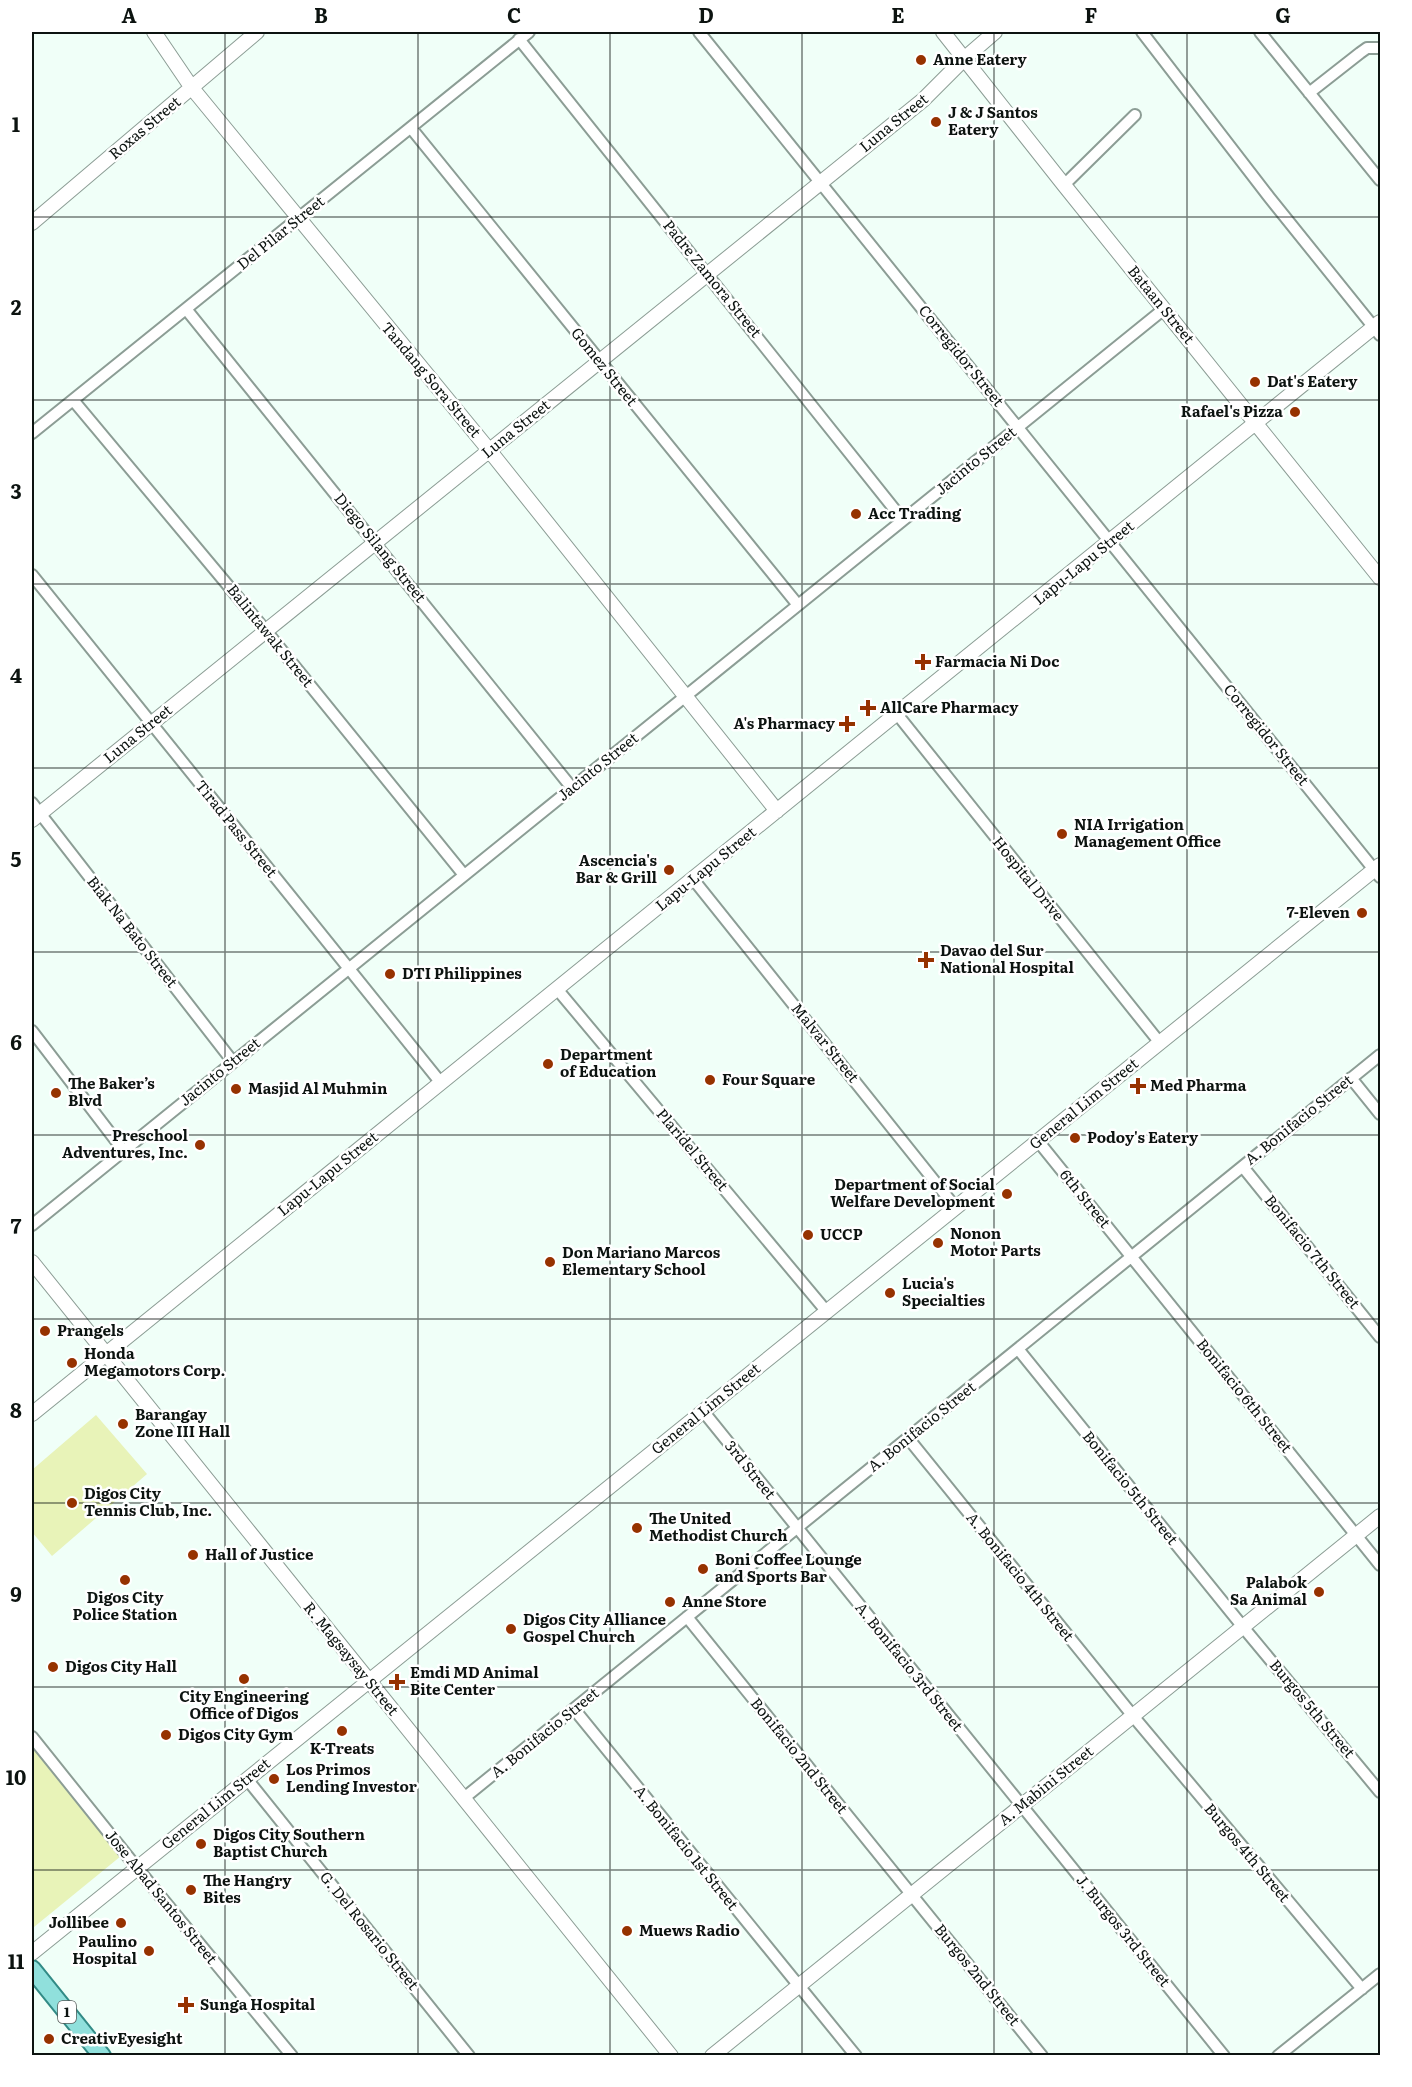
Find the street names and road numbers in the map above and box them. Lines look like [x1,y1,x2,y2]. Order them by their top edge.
street label: Luna Street [854,87,932,157]
street label: Roxas Street [103,90,185,164]
street label: Del Pilar Street [231,189,329,274]
street label: Padre Zamora Street [658,214,768,342]
street label: Bataan Street [1123,260,1201,348]
street label: Corregidor Street [914,299,1010,411]
street label: Tandang Sora Street [377,316,488,442]
street label: Gomez Street [566,322,644,410]
street label: Luna Street [476,393,554,463]
street label: Jacinto Street [930,420,1021,500]
street label: Diego Silang Street [330,487,433,607]
street label: Lapu-Lapu Street [1028,514,1138,610]
street label: Balintawak Street [222,579,320,692]
street label: Corregidor Street [1219,678,1315,790]
street label: Luna Street [98,698,176,768]
street label: Jacinto Street [552,726,643,806]
street label: Tirad Pass Street [191,774,284,882]
street label: Lapu-Lapu Street [650,820,760,916]
street label: Hospital Drive [988,831,1071,925]
street label: Biak Na Bato Street [82,870,184,992]
street label: Malvar Street [787,997,866,1087]
street label: Jacinto Street [174,1031,265,1111]
street label: General Lim Street [1024,1052,1143,1154]
street label: A. Bonifacio Street [1239,1068,1357,1170]
street label: Plaridel Street [652,1103,735,1195]
street label: Lapu-Lapu Street [272,1125,382,1221]
street label: 6th Street [1055,1164,1117,1232]
street label: Bonifacio 7th Street [1260,1189,1366,1313]
street label: Bonifacio 6th Street [1192,1333,1299,1457]
street label: General Lim Street [646,1357,765,1459]
street label: A. Bonifacio Street [862,1375,980,1477]
street label: Bonifacio 5th Street [1078,1425,1184,1549]
street label: 3rd Street [720,1435,782,1504]
street label: A. Bonifacio 4th Street [962,1506,1081,1646]
street label: R. Magsaysay Street [299,1596,405,1720]
street label: A. Bonifacio 3rd Street [851,1596,970,1736]
street label: Burgos 5th Street [1265,1654,1361,1762]
street label: A. Bonifacio Street [485,1681,603,1783]
street label: Bonifacio 2nd Street [746,1692,854,1818]
street label: A. Mabini Street [993,1739,1098,1830]
street label: General Lim Street [156,1752,275,1854]
street label: A. Bonifacio 1st Street [629,1780,745,1915]
street label: Burgos 4th Street [1200,1797,1297,1907]
street label: Jose Abad Santos Street [101,1824,224,1968]
street label: G. Del Rosario Street [315,1866,425,1994]
street label: J. Burgos 3rd Street [1072,1869,1177,1991]
street label: Burgos 2nd Street [930,1918,1027,2030]
road number: 1 [58,2001,76,2023]

